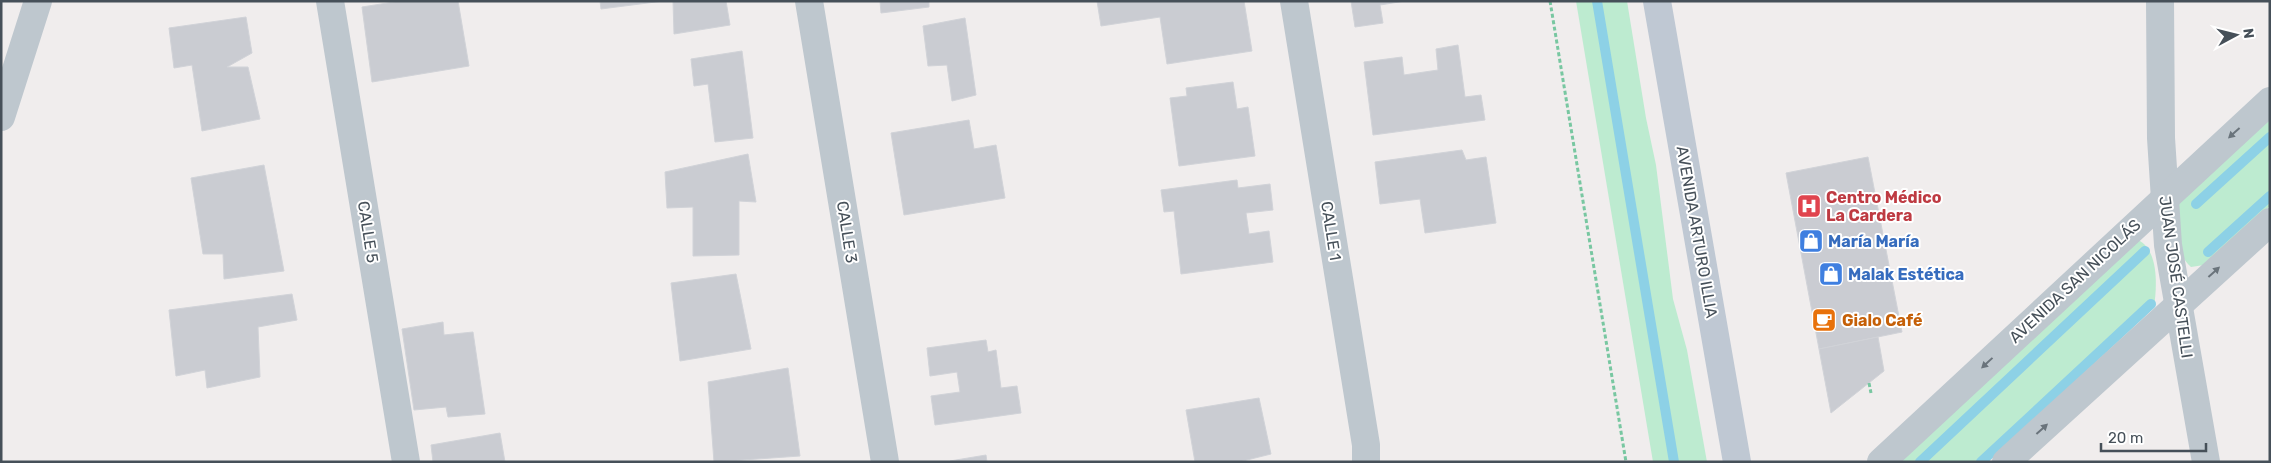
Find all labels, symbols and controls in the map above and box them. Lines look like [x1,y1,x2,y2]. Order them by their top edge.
north arrow [2211,10,2261,60]
text: N [2239,27,2257,40]
one-way arrow [2227,128,2240,139]
street label: AVENIDA ARTURO ILLIA [1672,144,1722,320]
place label: Centro Médico La Cardera [1826,188,1942,225]
hospital icon: Centro Médico La Cardera [1796,193,1822,219]
street label: JUAN JOSÉ CASTELLI [2155,195,2197,359]
street label: CALLE 5 [354,200,382,264]
street label: CALLE 3 [833,200,861,264]
street label: CALLE 1 [1317,200,1345,262]
street label: AVENIDA SAN NICOLÁS [2005,215,2145,347]
shop icon: María María [1798,228,1824,254]
place label: María María [1828,232,1919,251]
shop icon: Malak Estética [1818,261,1844,287]
place label: Malak Estética [1848,265,1964,284]
one-way arrow [2208,266,2220,278]
cafe icon: Gialo Café [1811,307,1837,333]
place label: Gialo Café [1842,311,1922,330]
one-way arrow [1981,357,1993,369]
scale bar [2101,420,2206,452]
one-way arrow [2035,423,2047,435]
text: 20 m [2108,429,2143,447]

